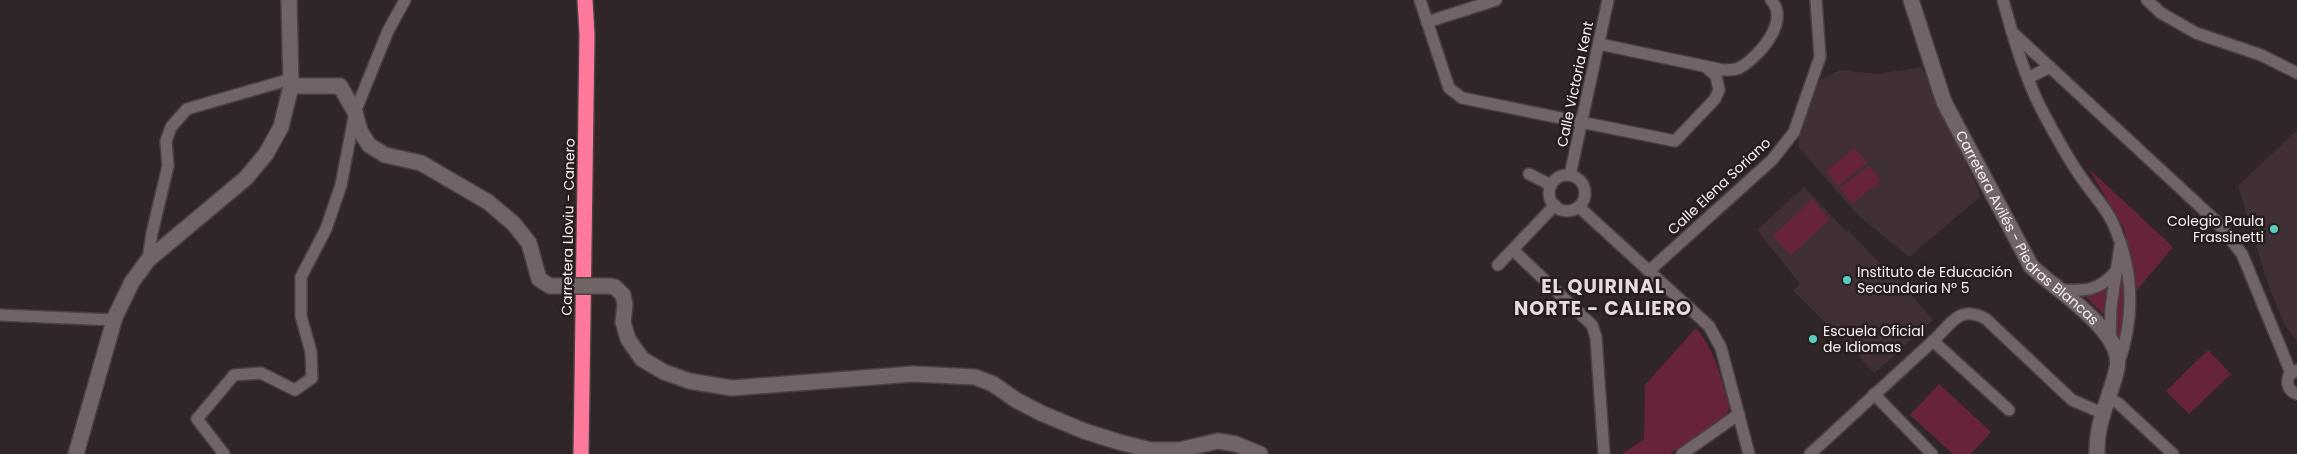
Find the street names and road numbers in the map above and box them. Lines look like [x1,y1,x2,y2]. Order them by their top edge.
street label: Calle Victoria Kent [1552,19,1598,149]
street label: Carretera Avilés - Piedras Blancas [1951,127,2104,329]
street label: Calle Elena Soriano [1663,133,1775,239]
street label: Carretera Lloviu - Canero [556,138,580,316]

